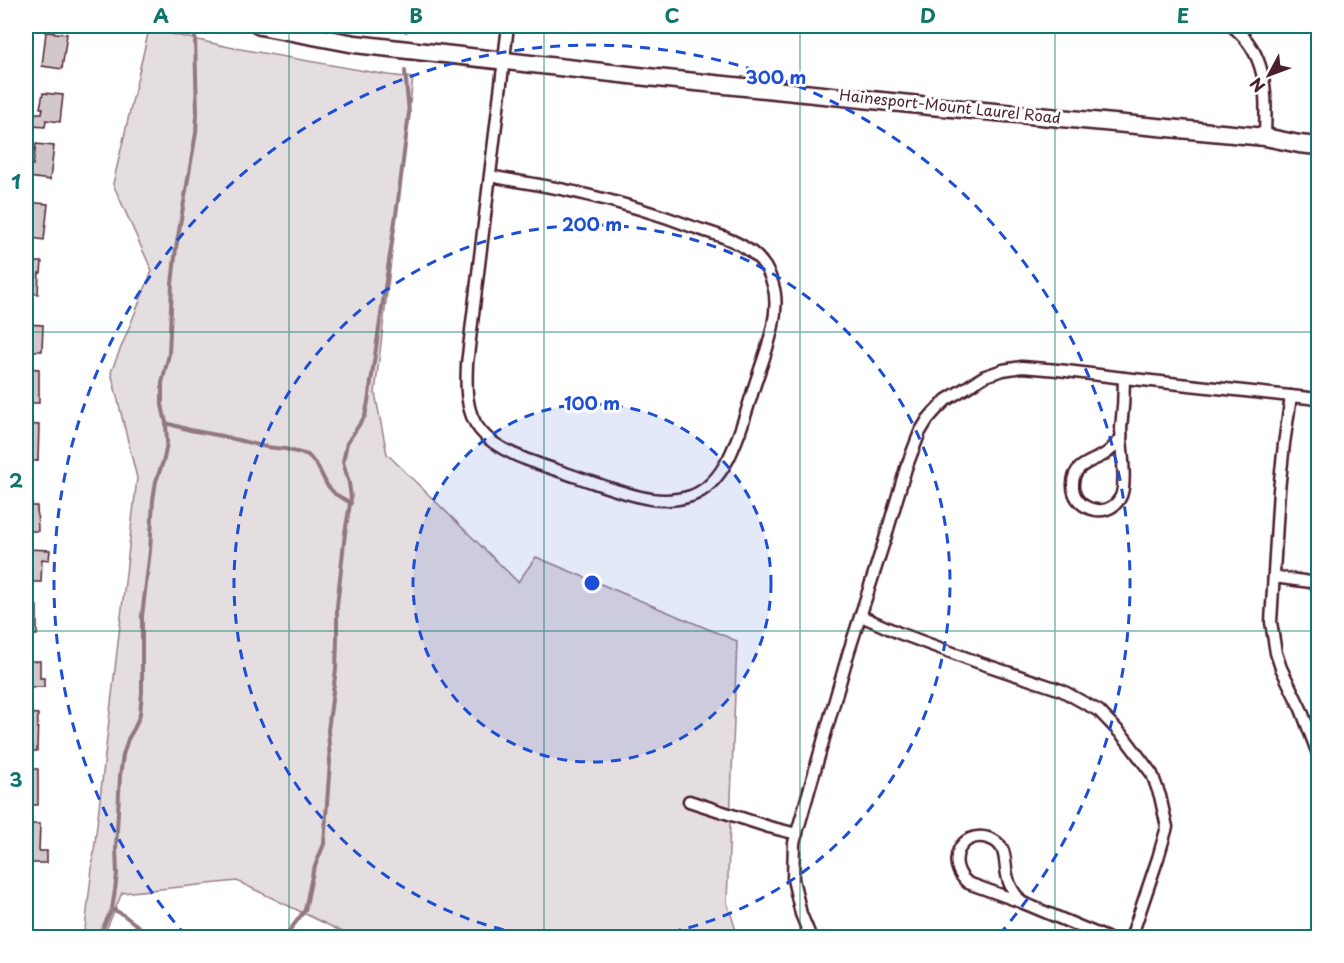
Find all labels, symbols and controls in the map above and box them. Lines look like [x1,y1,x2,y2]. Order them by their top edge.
text: A [153,0,169,30]
text: B [409,0,423,30]
text: C [664,0,680,30]
text: D [920,0,936,30]
text: E [1177,0,1189,30]
north arrow [1239,45,1299,105]
text: 300 m [746,63,806,90]
text: N [1244,73,1270,98]
street label: Hainesport-Mount Laurel Road [838,82,1062,129]
text: 1 [11,166,21,196]
text: 200 m [562,210,622,237]
text: 100 m [564,389,620,416]
text: 2 [9,465,23,495]
centre of rings [582,573,602,593]
text: 3 [9,764,23,794]

